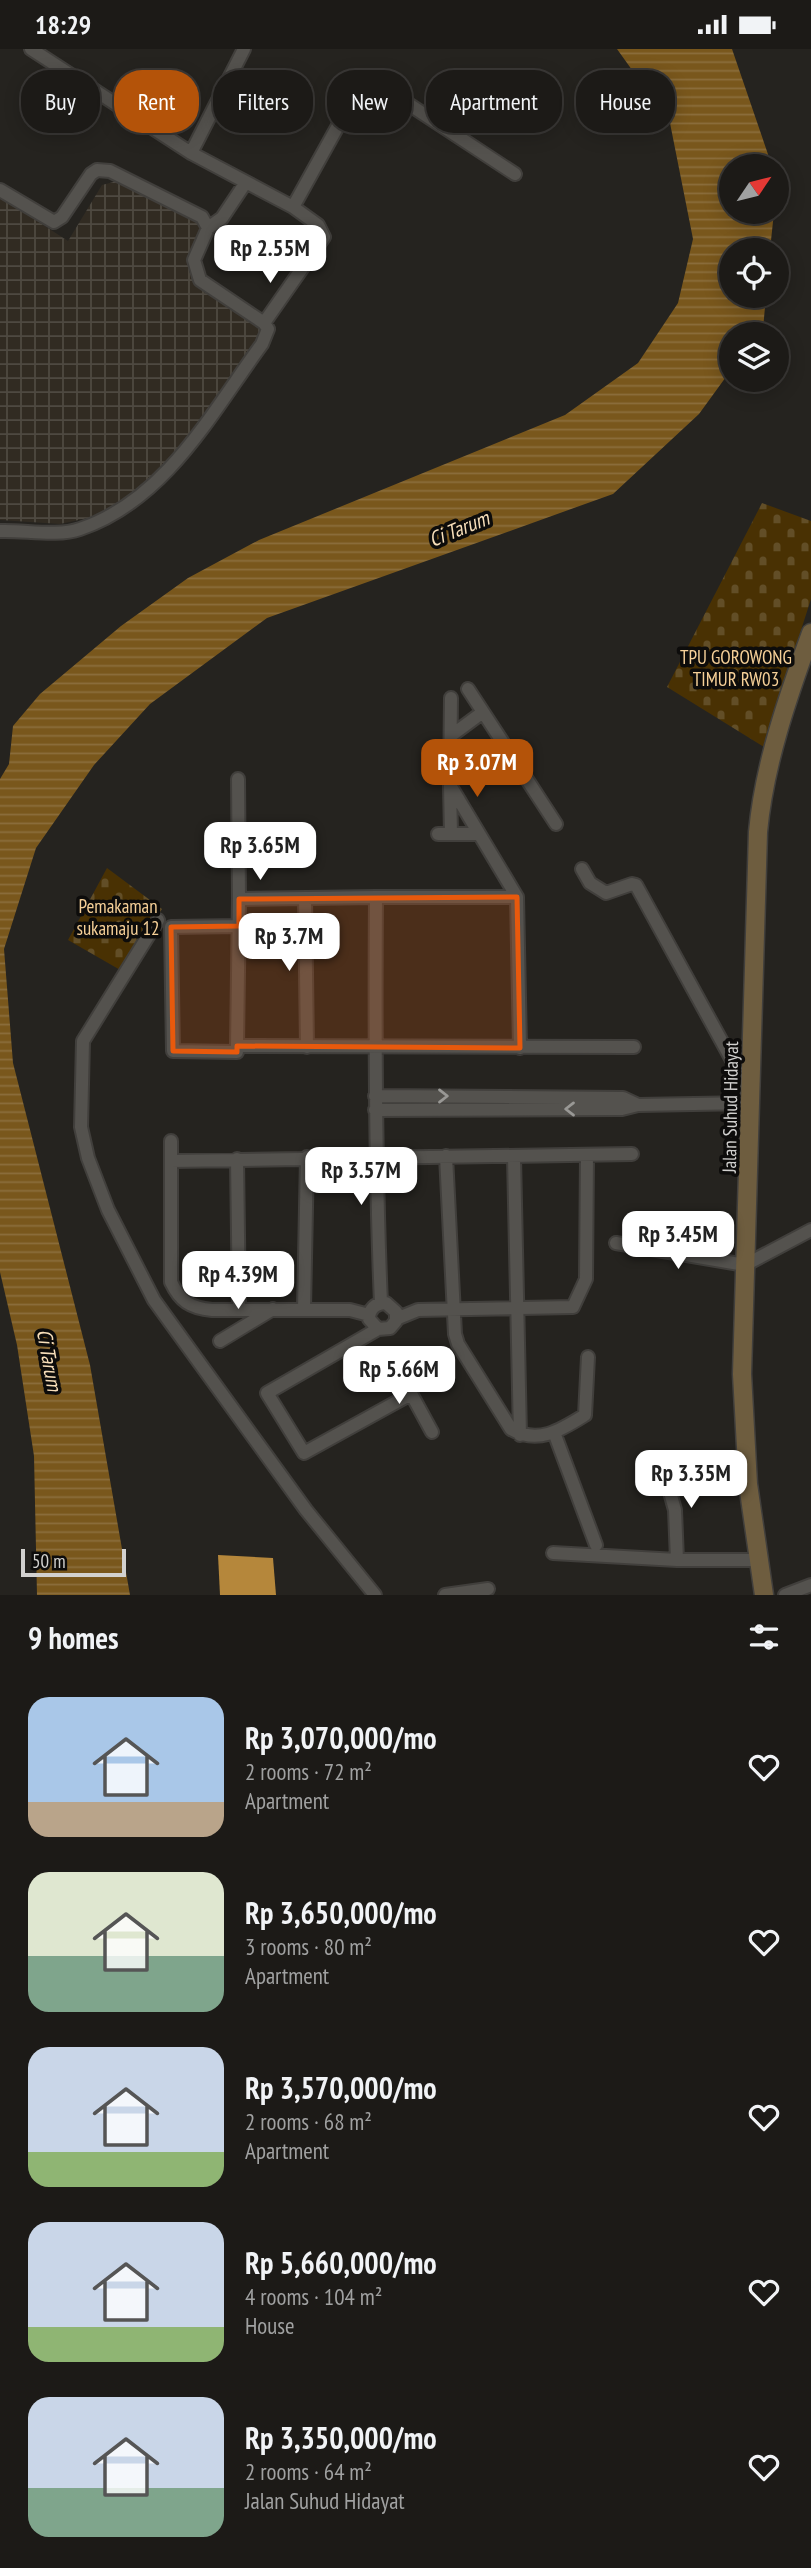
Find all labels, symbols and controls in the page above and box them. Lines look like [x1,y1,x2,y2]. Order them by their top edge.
text: 18:29 [35,8,91,41]
chip: Buy [21,70,100,133]
chip: Rent [114,70,199,133]
chip: Filters [213,70,313,133]
chip: New [327,70,412,133]
chip: Apartment [426,70,562,133]
chip: House [576,70,675,133]
north arrow [719,154,789,224]
map controls [719,154,789,392]
pin: Rp 2.55M [198,225,342,285]
text: Rp 2.55M [230,233,310,262]
button: locate [719,238,789,308]
button: layers [719,322,789,392]
water label: Ci Tarum [425,504,494,553]
park label: TPU GOROWONG TIMUR RW03 [680,645,792,691]
pin: Rp 3.07M [405,739,549,799]
text: Rp 3.07M [437,747,517,776]
pin: Rp 3.65M [188,823,332,882]
text: Rp 3.65M [220,830,300,859]
park label: Pemakaman sukamaju 12 [76,894,160,940]
pin: Rp 3.7M [224,913,354,973]
text: Rp 3.7M [255,921,323,950]
street label: Jalan Suhud Hidayat [717,1040,743,1174]
one-way arrow [438,1088,449,1104]
one-way arrow [564,1102,575,1117]
pin: Rp 3.57M [289,1147,433,1207]
text: Rp 3.57M [321,1155,401,1184]
pin: Rp 3.45M [606,1211,750,1271]
text: Rp 3.45M [638,1219,718,1248]
pin: Rp 4.39M [166,1251,310,1311]
text: Rp 4.39M [198,1259,278,1288]
water label: Ci Tarum [31,1327,68,1394]
pin: Rp 5.66M [327,1347,471,1406]
text: Rp 5.66M [359,1354,439,1383]
pin: Rp 3.35M [619,1451,763,1510]
text: Rp 3.35M [651,1458,731,1487]
scale bar [21,1546,126,1578]
text: 50 m [32,1549,66,1573]
text: 9 homes [28,1618,119,1657]
icon: filters [745,1618,783,1656]
text: Rp 3,070,000/mo [245,1718,437,1757]
icon: home [84,1725,168,1809]
icon: heart [745,1748,783,1786]
text: 2 rooms · 72 m² [245,1757,372,1786]
text: Apartment [245,1786,329,1815]
text: Rp 3,650,000/mo [245,1893,437,1932]
icon: home [84,1900,168,1984]
icon: heart [745,1923,783,1961]
text: 3 rooms · 80 m² [245,1932,372,1961]
text: Apartment [245,1961,329,1990]
text: Rp 3,570,000/mo [245,2068,437,2107]
icon: home [84,2075,168,2159]
icon: heart [745,2098,783,2136]
text: 2 rooms · 68 m² [245,2107,372,2136]
text: Apartment [245,2136,329,2165]
text: Rp 5,660,000/mo [245,2243,437,2282]
icon: home [84,2250,168,2334]
icon: heart [745,2273,783,2311]
text: 4 rooms · 104 m² [245,2282,382,2311]
text: House [245,2311,295,2340]
text: Rp 3,350,000/mo [245,2418,437,2457]
icon: home [84,2425,168,2509]
icon: heart [745,2448,783,2486]
text: 2 rooms · 64 m² [245,2457,372,2486]
text: Jalan Suhud Hidayat [245,2486,405,2515]

